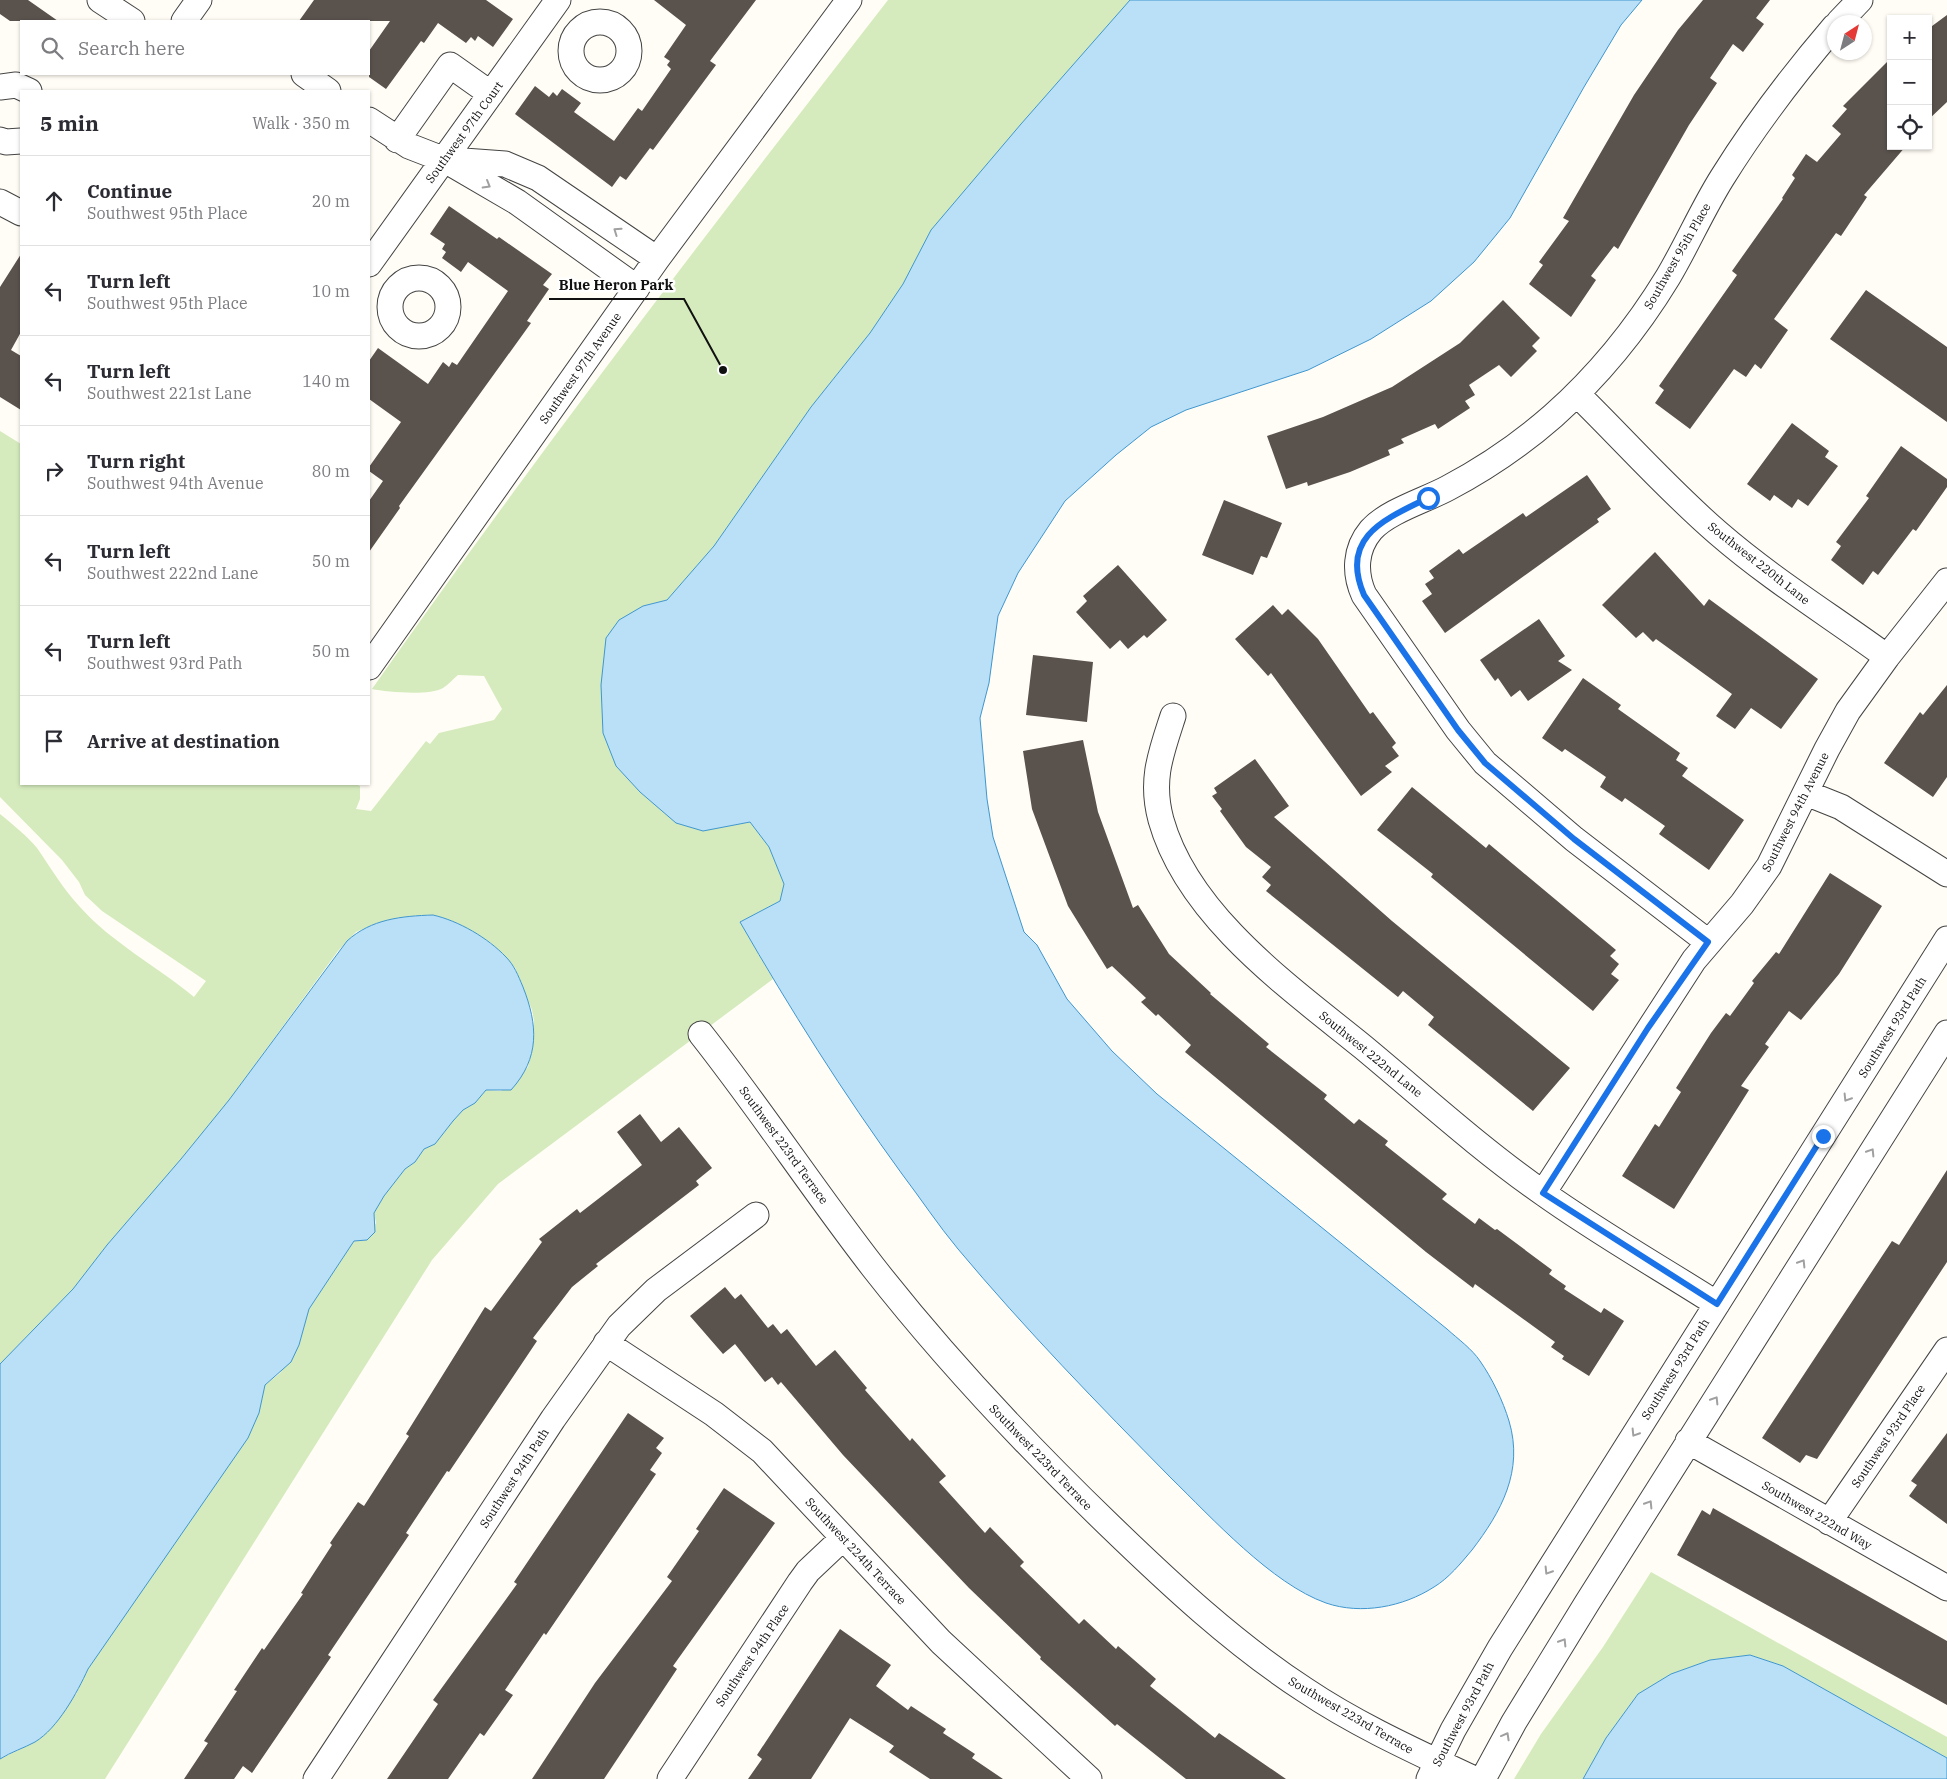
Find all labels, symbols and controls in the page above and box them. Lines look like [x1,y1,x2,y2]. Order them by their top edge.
north arrow [1827,15,1872,60]
map controls [1887,15,1932,150]
button: + [1887,15,1932,60]
search box [20,20,370,75]
icon: search [38,34,66,62]
text: Search here [78,36,185,60]
button: − [1887,60,1932,105]
street label: Southwest 97th Court [422,78,506,186]
button: locate [1887,105,1932,150]
text: 5 min [40,109,99,137]
text: Walk · 350 m [252,113,350,133]
one-way arrow [481,178,490,188]
text: Continue [87,179,172,203]
icon: ahead [40,187,68,215]
text: 20 m [312,191,350,211]
street label: Southwest 95th Place [1640,200,1714,312]
text: Southwest 95th Place [87,203,248,223]
one-way arrow [613,228,623,237]
text: Turn left [87,269,170,293]
callout: Blue Heron Park [549,270,684,299]
text: Blue Heron Park [559,276,674,294]
icon: left [40,277,68,305]
text: 10 m [312,281,350,301]
text: Southwest 95th Place [87,293,248,313]
street label: Southwest 97th Avenue [536,309,624,427]
text: Turn left [87,359,170,383]
icon: left [40,367,68,395]
text: 140 m [302,371,350,391]
text: Southwest 221st Lane [87,383,252,403]
text: Turn right [87,449,185,473]
icon: right [40,457,68,485]
text: 80 m [312,461,350,481]
text: Southwest 94th Avenue [87,473,264,493]
route start [1417,487,1440,510]
street label: Southwest 220th Lane [1705,519,1813,607]
text: Turn left [87,539,170,563]
icon: left [40,547,68,575]
text: 50 m [312,551,350,571]
text: Southwest 222nd Lane [87,563,258,583]
text: Turn left [87,629,170,653]
icon: left [40,637,68,665]
text: 50 m [312,641,350,661]
text: Southwest 93rd Path [87,653,242,673]
icon: arrive [40,727,68,755]
text: Arrive at destination [87,729,280,753]
street label: Southwest 94th Avenue [1758,750,1832,874]
street label: Southwest 93rd Path [1855,973,1930,1080]
street label: Southwest 222nd Lane [1316,1008,1426,1100]
street label: Southwest 223rd Terrace [736,1083,832,1207]
one-way arrow [1844,1092,1853,1102]
route end [1812,1125,1835,1148]
one-way arrow [1865,1149,1875,1158]
one-way arrow [1795,1259,1805,1268]
street label: Southwest 93rd Path [1638,1315,1713,1422]
street label: Southwest 93rd Place [1848,1382,1928,1490]
one-way arrow [1709,1396,1718,1406]
street label: Southwest 223rd Terrace [986,1401,1096,1513]
street label: Southwest 94th Path [476,1425,552,1531]
one-way arrow [1631,1428,1641,1437]
street label: Southwest 222nd Way [1759,1477,1875,1553]
street label: Southwest 224th Terrace [802,1494,910,1608]
one-way arrow [1643,1501,1652,1510]
one-way arrow [1545,1566,1555,1575]
street label: Southwest 94th Place [712,1601,792,1709]
one-way arrow [1556,1638,1566,1647]
street label: Southwest 93rd Path [1429,1659,1497,1769]
street label: Southwest 223rd Terrace [1286,1673,1416,1757]
one-way arrow [1500,1732,1510,1741]

